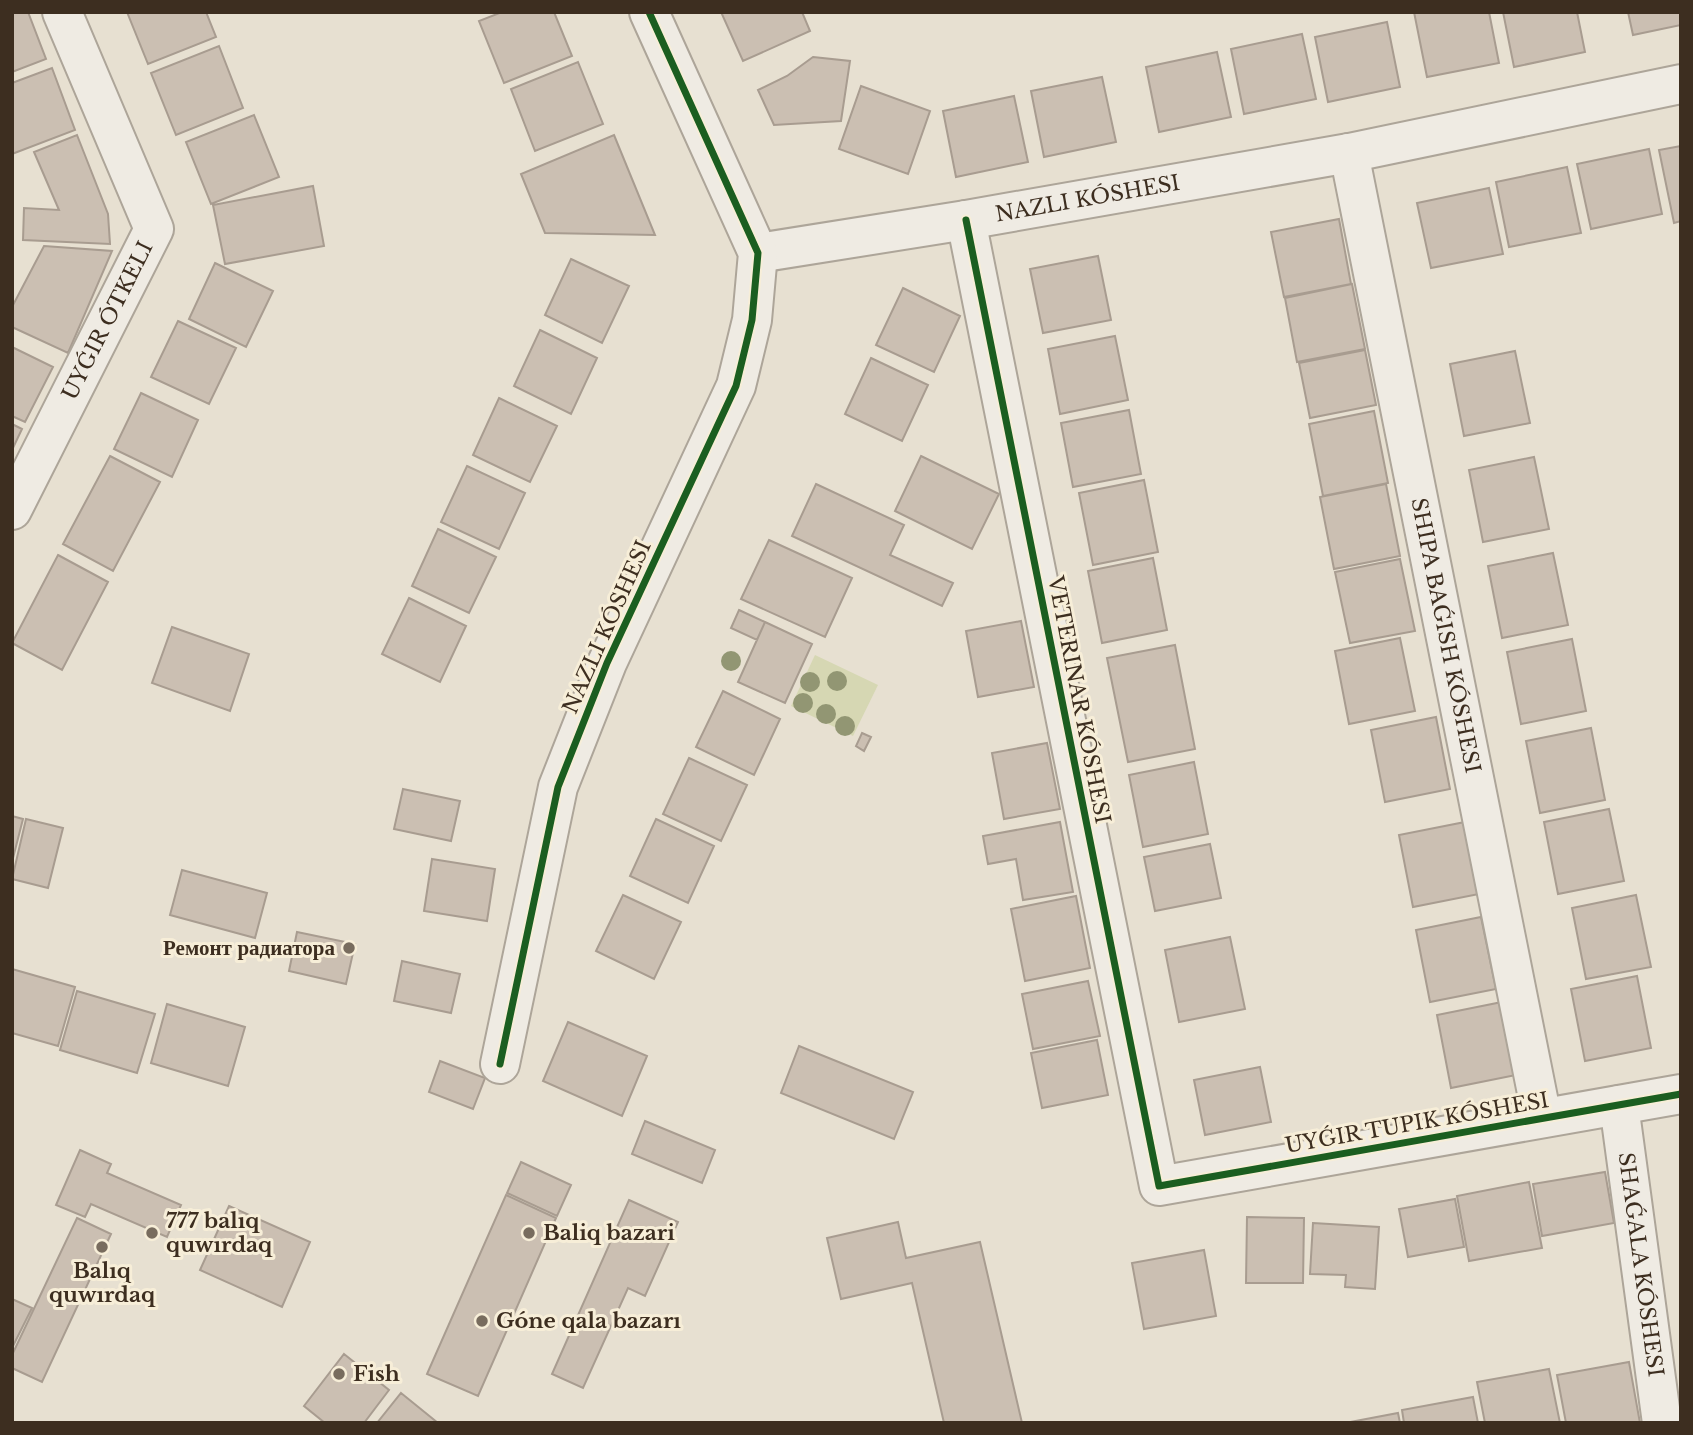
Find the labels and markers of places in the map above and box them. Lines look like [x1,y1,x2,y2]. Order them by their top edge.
place label: Ремонт радиатора [163,935,335,961]
marker: Ремонт радиатора [341,940,357,956]
place label: 777 balıq quwırdaq [166,1208,273,1258]
place label: Baliq bazari [543,1220,675,1246]
marker: 777 balıq quwırdaq [144,1225,160,1241]
marker: Baliq bazari [521,1225,537,1241]
marker: Balıq quwırdaq [94,1239,110,1255]
place label: Balıq quwırdaq [49,1258,156,1308]
place label: Góne qala bazarı [496,1308,681,1334]
marker: Góne qala bazarı [474,1313,490,1329]
place label: Fish [353,1361,400,1387]
marker: Fish [331,1366,347,1382]

